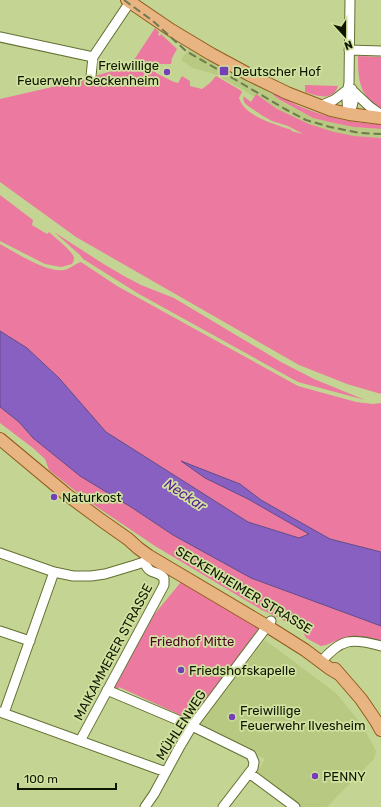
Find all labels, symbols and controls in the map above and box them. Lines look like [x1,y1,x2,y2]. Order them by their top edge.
north arrow [325,16,365,56]
text: N [342,37,354,52]
place label: Freiwillige Feuerwehr Seckenheim [17,58,159,88]
place label: Deutscher Hof [233,64,321,79]
marker: Deutscher Hof [218,65,230,77]
marker: Freiwillige Feuerwehr Seckenheim [162,67,172,77]
water label: Neckar [161,475,209,515]
place label: Naturkost [62,490,122,505]
marker: Naturkost [49,492,59,502]
street label: SECKENHEIMER STRASSE [173,543,315,637]
street label: MAIKAMMERER STRASSE [71,581,155,723]
park label: Friedhof Mitte [150,634,234,649]
place label: Friedshofskapelle [189,663,295,678]
marker: Friedshofskapelle [176,665,186,675]
street label: MÜHLENWEG [153,687,209,763]
place label: Freiwillige Feuerwehr Ilvesheim [240,703,366,733]
marker: Freiwillige Feuerwehr Ilvesheim [227,712,237,722]
scale bar [18,765,116,791]
place label: PENNY [323,769,366,784]
marker: PENNY [310,771,320,781]
text: 100 m [24,772,58,786]

